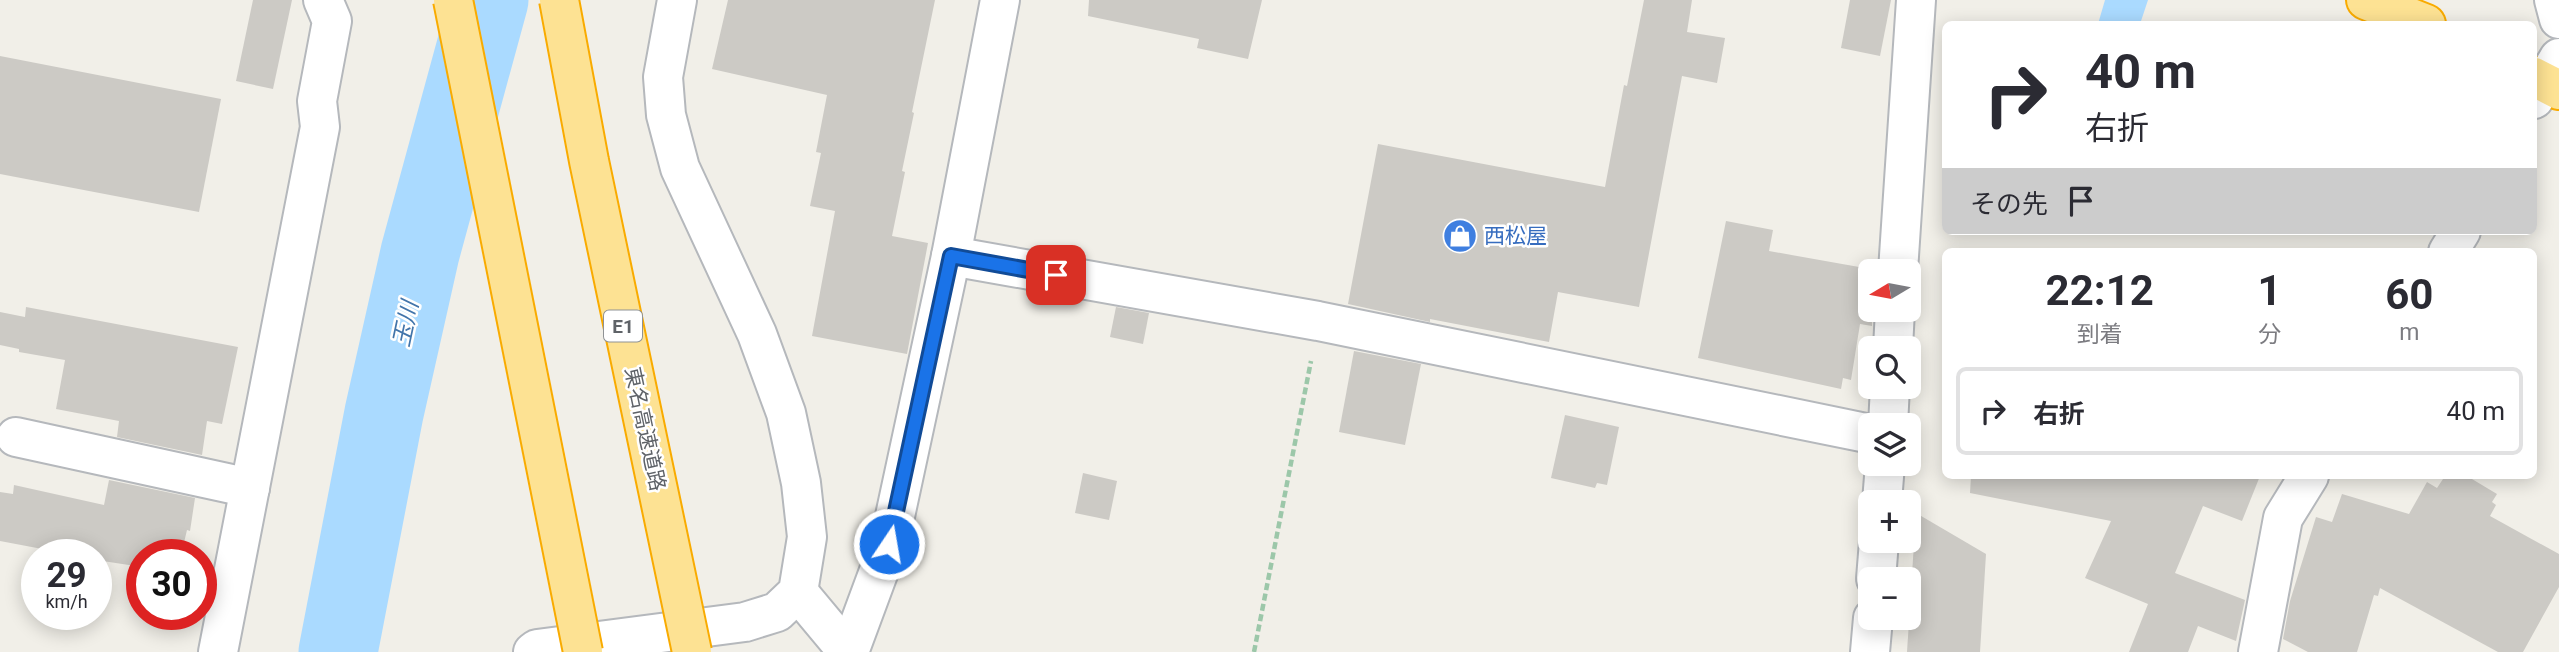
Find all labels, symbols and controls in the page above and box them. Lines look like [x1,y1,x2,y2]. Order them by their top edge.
text: 40 m [2085,43,2196,100]
icon: right [1970,49,2061,140]
text: 右折 [2085,109,2149,147]
icon: arrive [2062,182,2100,220]
text: その先 [1970,189,2048,219]
shop icon: 西松屋 [1441,217,1479,255]
place label: 西松屋 [1484,224,1547,248]
pin [1026,245,1086,305]
icon: arrive [1037,256,1075,294]
north arrow [1858,259,1922,322]
map controls [1858,259,1921,630]
text: 22:12 [2046,266,2154,315]
text: 1 [2257,266,2282,315]
text: 60 [2385,270,2433,319]
water label: 玉川 [388,296,425,349]
road number: E1 [604,310,642,342]
text: m [2399,319,2419,346]
text: 到着 [2077,321,2123,348]
text: 分 [2258,321,2281,348]
button: search [1858,336,1921,399]
street label: 東名高速道路 [620,365,670,493]
icon: right [1974,392,2012,430]
text: 40 m [2447,396,2505,426]
text: 右折 [2033,399,2085,429]
button: layers [1858,413,1921,476]
button: + [1858,490,1921,553]
position arrow [852,507,926,581]
speed limit sign: 30 [126,539,217,630]
text: 29 [46,555,87,596]
button: − [1858,567,1921,630]
text: km/h [45,591,88,612]

